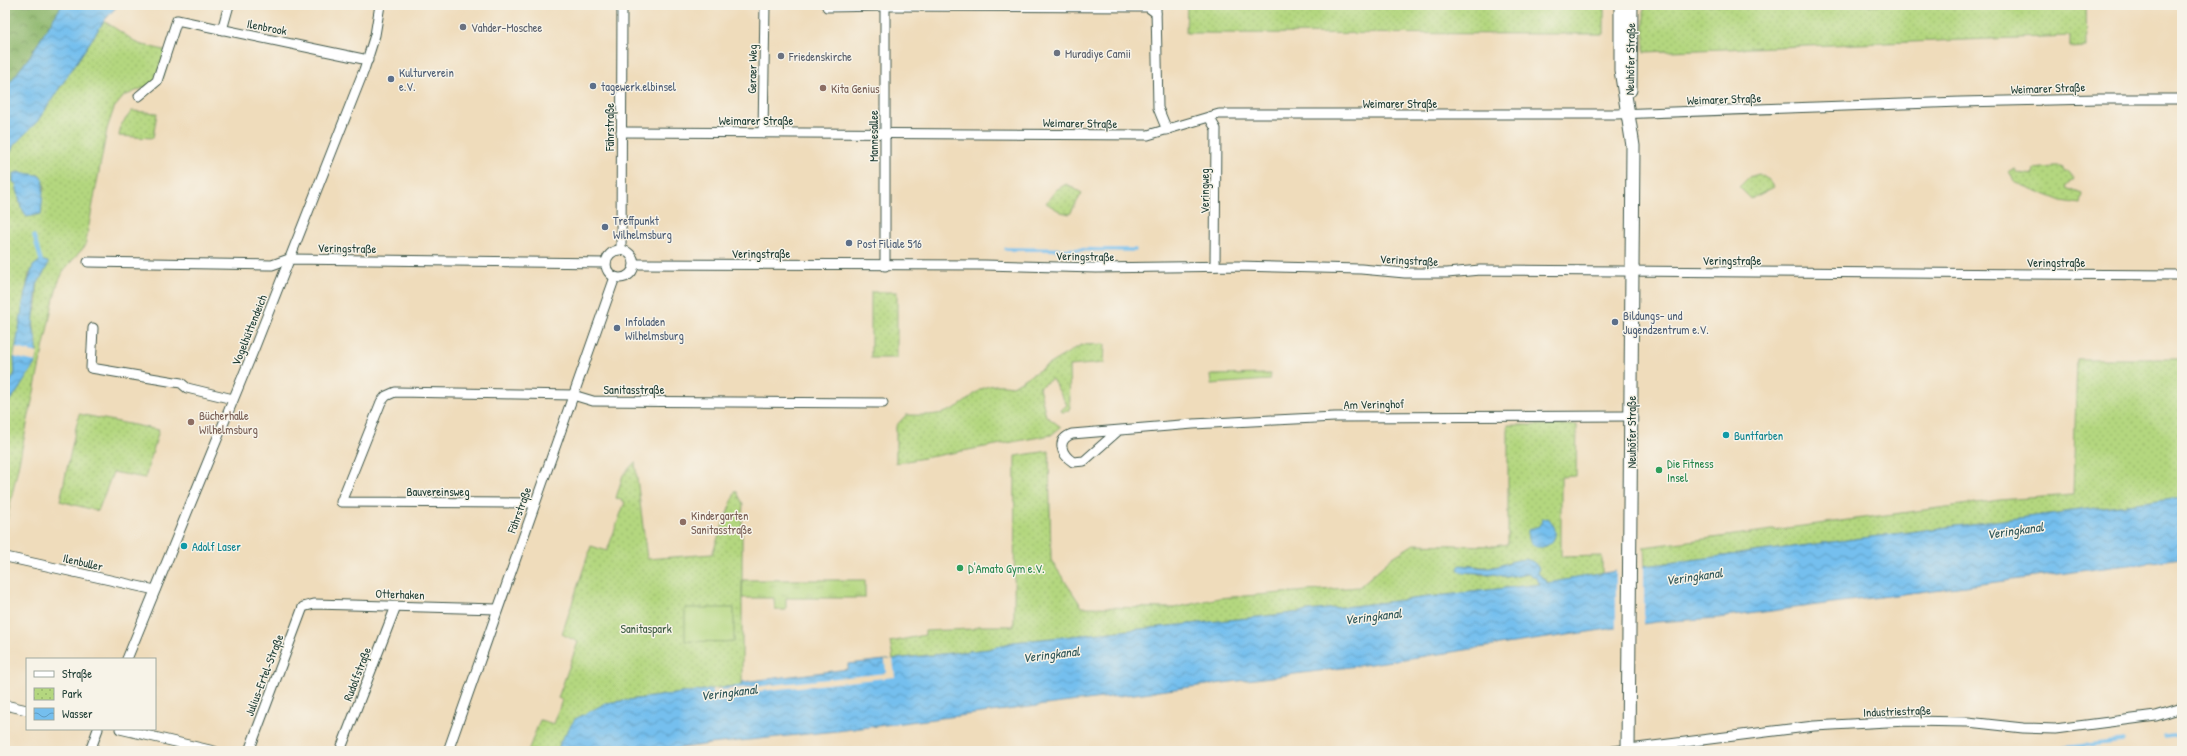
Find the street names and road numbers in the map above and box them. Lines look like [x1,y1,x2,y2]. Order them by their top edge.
street label: Ilenbrook [246,15,288,39]
street label: Neuhöfer Straße [1621,22,1639,95]
street label: Geraer Weg [743,44,761,94]
street label: Weimarer Straße [2010,78,2086,98]
street label: Weimarer Straße [1686,89,1762,109]
street label: Weimarer Straße [1363,95,1438,112]
street label: Fährstraße [601,103,618,152]
street label: Mannesallee [865,110,882,162]
street label: Weimarer Straße [719,112,794,129]
street label: Weimarer Straße [1043,114,1118,132]
street label: Veringweg [1196,168,1213,214]
street label: Veringstraße [317,239,377,257]
street label: Veringstraße [732,245,791,262]
street label: Veringstraße [1055,247,1115,265]
street label: Veringstraße [1379,250,1439,270]
street label: Veringstraße [1703,252,1762,269]
street label: Veringstraße [2027,254,2086,271]
street label: Vogelhüttendeich [227,292,271,368]
street label: Sanitasstraße [604,381,665,398]
street label: Am Veringhof [1344,395,1405,413]
street label: Neuhöfer Straße [1623,396,1640,468]
street label: Bauvereinsweg [407,483,469,500]
street label: Fährstraße [502,484,535,536]
street label: Ilenbuller [61,549,105,575]
street label: Otterhaken [375,585,425,603]
street label: Julius-Ertel-Straße [241,631,287,718]
street label: Rudolfstraße [339,644,375,703]
street label: Industriestraße [1863,701,1931,721]

